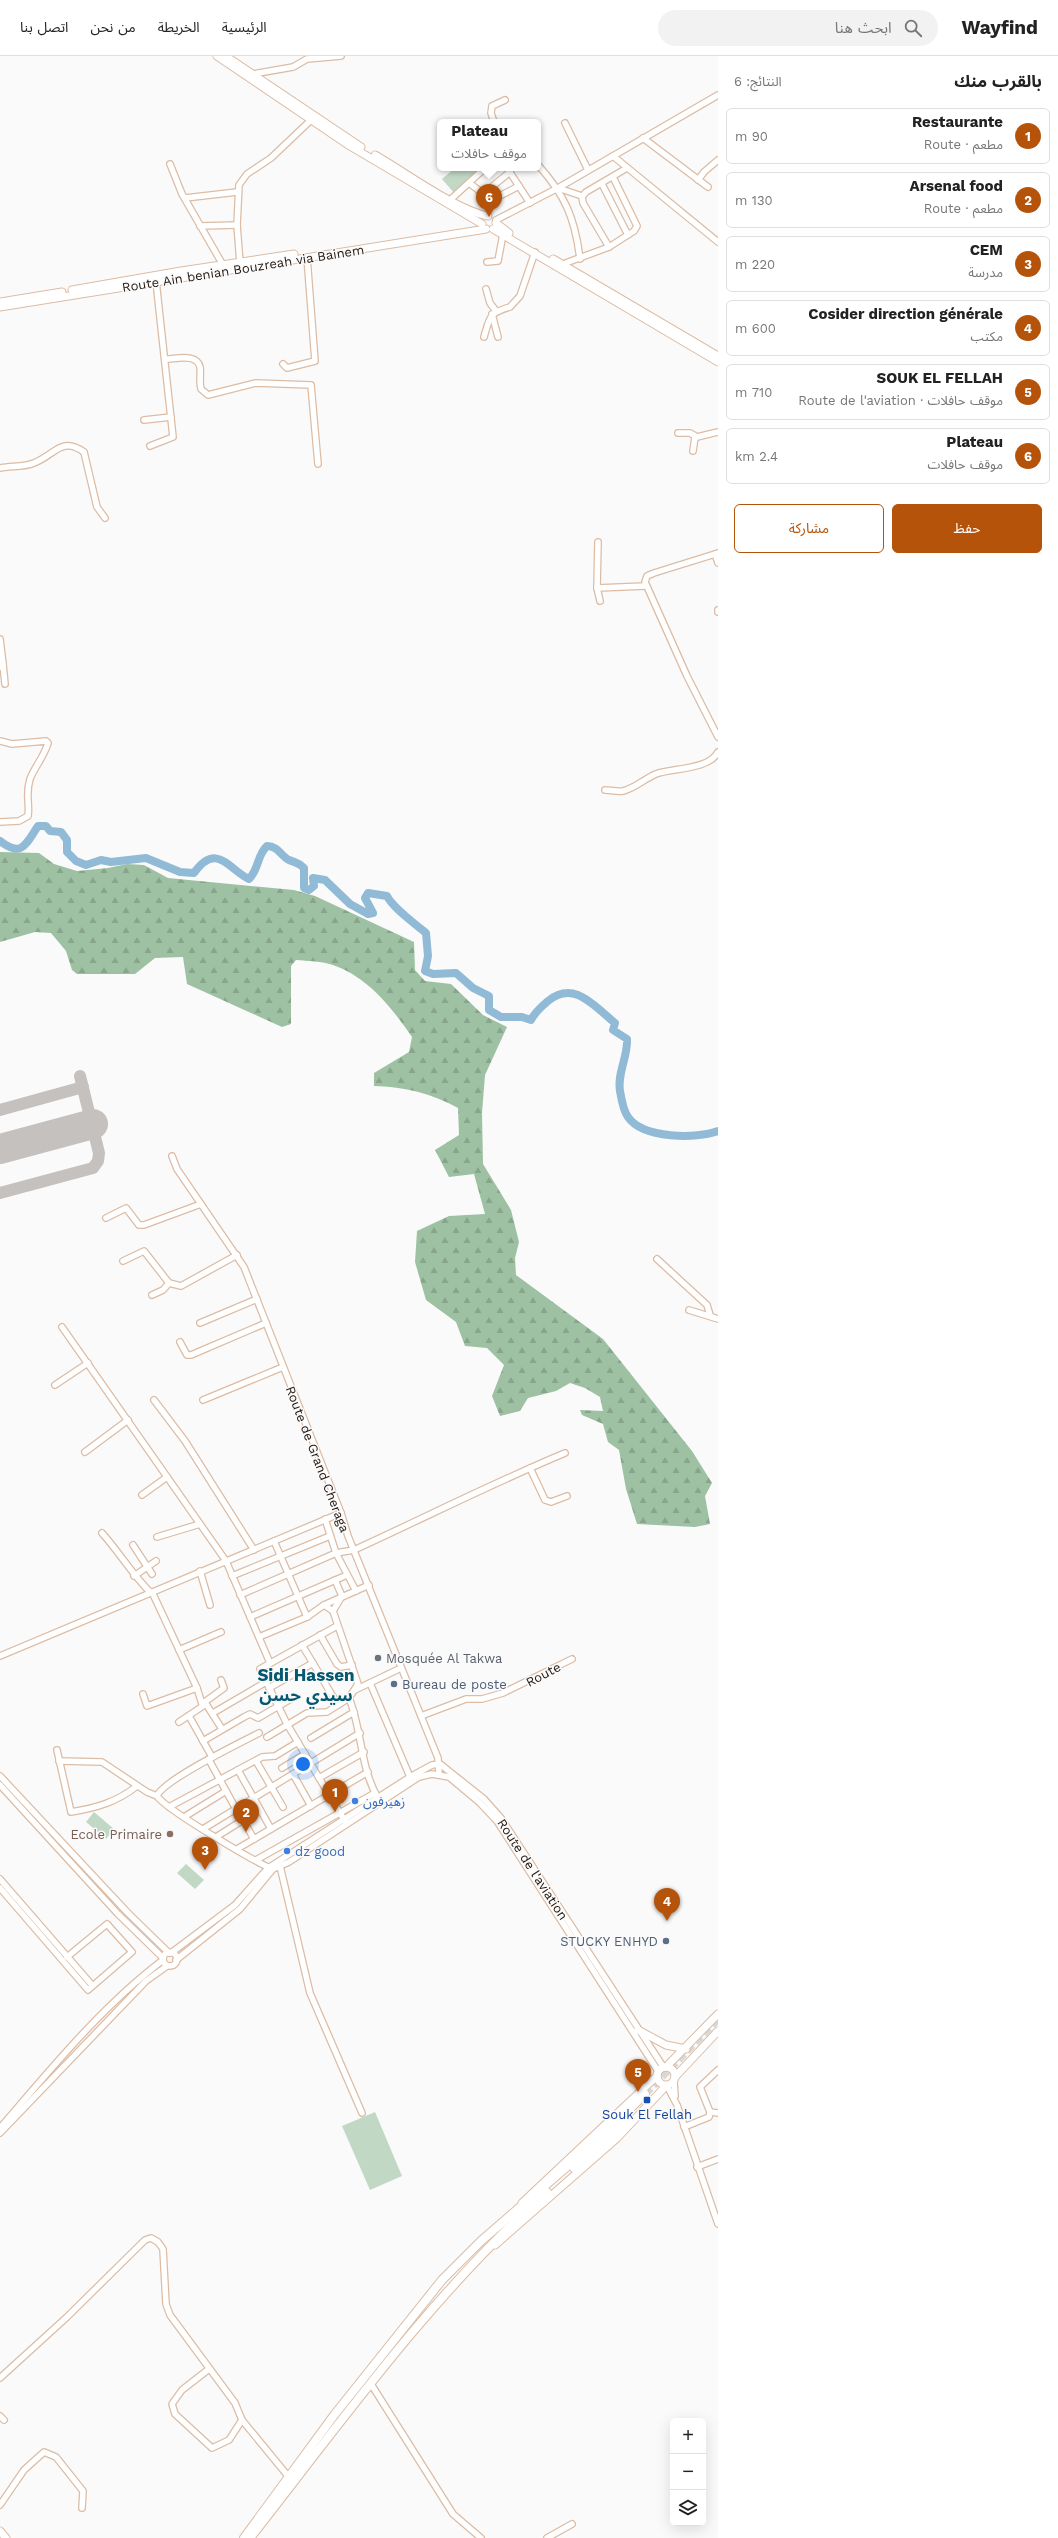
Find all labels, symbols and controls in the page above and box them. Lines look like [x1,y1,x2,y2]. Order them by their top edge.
search box [658,10,938,46]
text: Wayfind [962,16,1038,39]
icon: search [902,17,924,39]
text: اتصل بنا [20,19,68,35]
text: من نحن [90,19,136,35]
text: الخريطة [158,19,200,35]
text: الرئيسية [222,19,267,35]
text: ابحث هنا [835,19,892,37]
text: بالقرب منك [954,71,1042,91]
text: النتائج: 6 [734,74,782,89]
text: Restaurante [912,113,1003,131]
popup [437,119,541,171]
text: Plateau [451,122,508,140]
text: 90 m [735,129,768,144]
text: 1 [1025,129,1031,144]
text: مطعم · Route [924,137,1003,152]
text: موقف حافلات [451,146,527,161]
text: Arsenal food [910,177,1003,195]
pin: 6 [476,184,502,217]
text: 130 m [735,193,773,208]
text: 2 [1024,193,1032,208]
text: مطعم · Route [924,201,1003,216]
text: CEM [970,241,1003,259]
street label: Route Ain benian Bouzreah via Bainem [121,242,365,295]
text: 220 m [735,257,775,272]
text: 3 [1024,257,1032,272]
text: مدرسة [968,265,1003,280]
text: Cosider direction générale [808,305,1003,323]
text: 600 m [735,321,776,336]
text: 4 [1024,321,1032,336]
text: مكتب [971,329,1003,344]
text: SOUK EL FELLAH [877,369,1003,387]
text: 710 m [735,385,772,400]
text: 5 [1024,385,1032,400]
text: موقف حافلات · Route de l'aviation [798,393,1003,408]
text: Plateau [946,433,1003,451]
text: 2.4 km [735,449,778,464]
text: 6 [1024,449,1032,464]
text: موقف حافلات [928,457,1003,472]
button: مشاركة [734,504,884,553]
button: حفظ [892,504,1042,553]
street label: Route de Grand Cheraga [283,1384,353,1535]
place label: Mosquée Al Takwa [386,1651,503,1666]
marker: Mosquée Al Takwa [373,1653,383,1663]
street label: Route [523,1659,563,1690]
district label: Sidi Hassen سيدي حسن [257,1665,355,1709]
place label: Bureau de poste [402,1677,507,1692]
marker: Bureau de poste [389,1679,399,1689]
your location [293,1754,313,1774]
pin: 1 [322,1779,348,1812]
place label: زهيرفون [363,1794,405,1810]
marker: زهيرفون [350,1796,360,1806]
pin: 2 [233,1799,259,1832]
street label: Route de l'aviation [494,1816,571,1923]
place label: Ecole Primaire [70,1827,162,1842]
marker: Ecole Primaire [165,1829,175,1839]
pin: 3 [192,1837,218,1870]
place label: dz good [295,1844,345,1859]
marker: dz good [282,1846,292,1856]
pin: 4 [654,1888,680,1921]
place label: STUCKY ENHYD [560,1934,658,1949]
marker: STUCKY ENHYD [661,1936,671,1946]
pin: 5 [625,2059,651,2092]
marker: Souk El Fellah [642,2095,652,2105]
place label: Souk El Fellah [602,2107,692,2122]
map controls [670,2418,706,2526]
button: + [670,2418,706,2454]
button: − [670,2454,706,2490]
button: layers [670,2490,706,2526]

